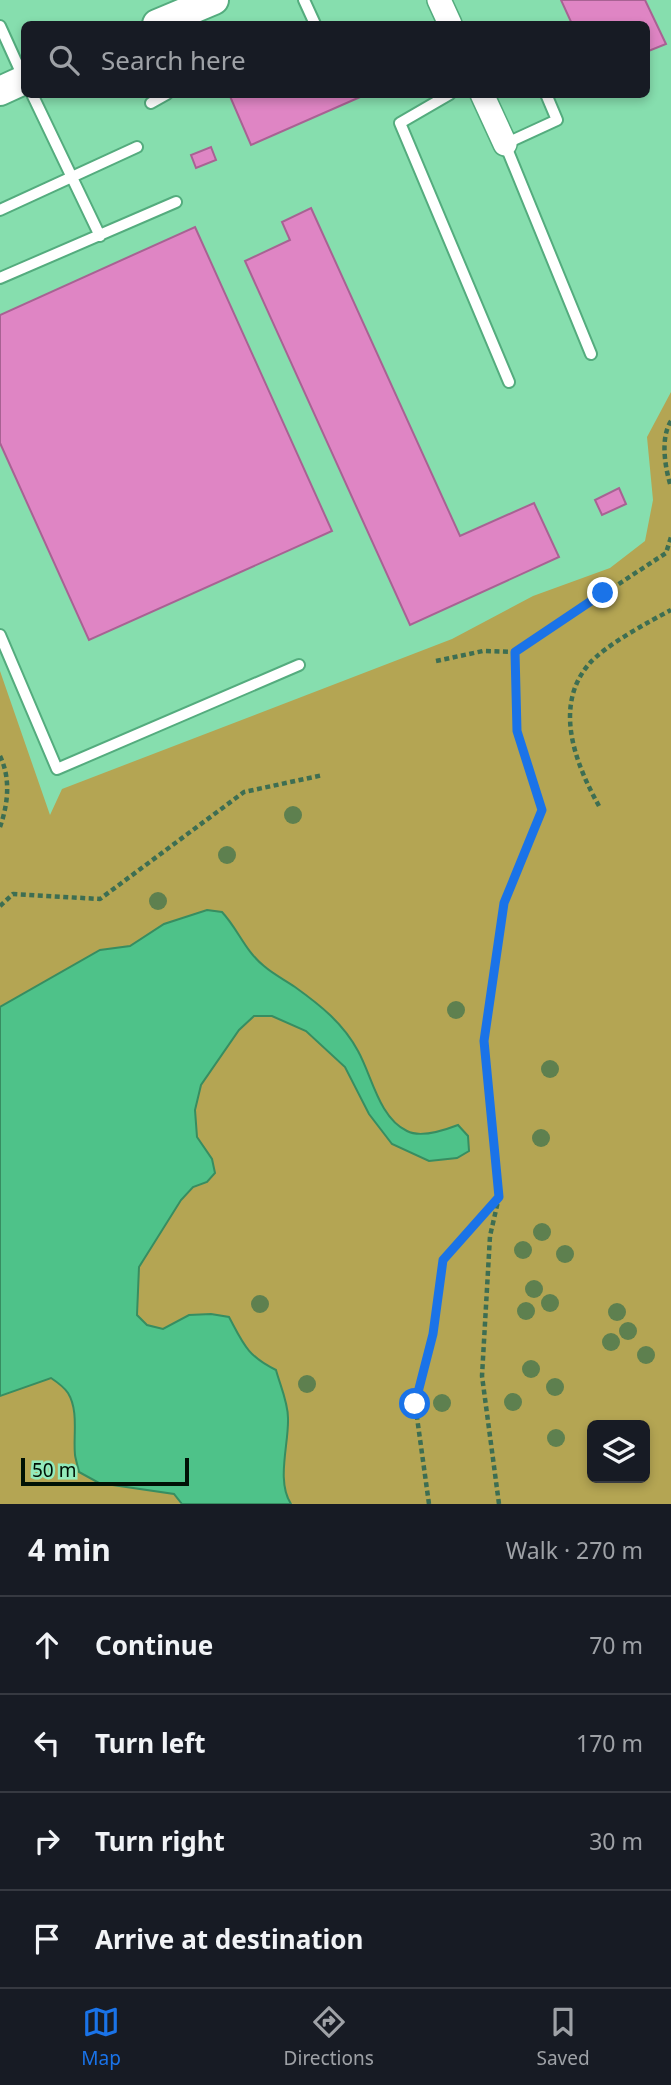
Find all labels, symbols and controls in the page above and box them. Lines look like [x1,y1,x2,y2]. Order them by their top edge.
search box [21,21,650,98]
icon: search [45,41,83,79]
text: Search here [101,42,246,78]
route end [587,577,618,608]
route start [399,1388,430,1419]
map controls [587,1420,650,1483]
button: layers [587,1420,650,1483]
scale bar [21,1455,189,1487]
text: 50 m [32,1457,76,1483]
text: 4 min [28,1529,111,1570]
text: Walk · 270 m [506,1534,643,1566]
icon: ahead [28,1626,66,1664]
text: Continue [95,1627,213,1663]
text: 70 m [589,1629,643,1661]
icon: left [28,1724,66,1762]
text: Turn left [95,1725,206,1761]
text: 170 m [576,1727,643,1759]
icon: right [28,1822,66,1860]
text: Turn right [95,1823,225,1859]
text: 30 m [589,1825,643,1857]
icon: arrive [28,1920,66,1958]
text: Arrive at destination [95,1921,364,1957]
tab: Map [81,2003,121,2071]
tab: Directions [284,2003,374,2071]
tab: Saved [536,2003,590,2071]

